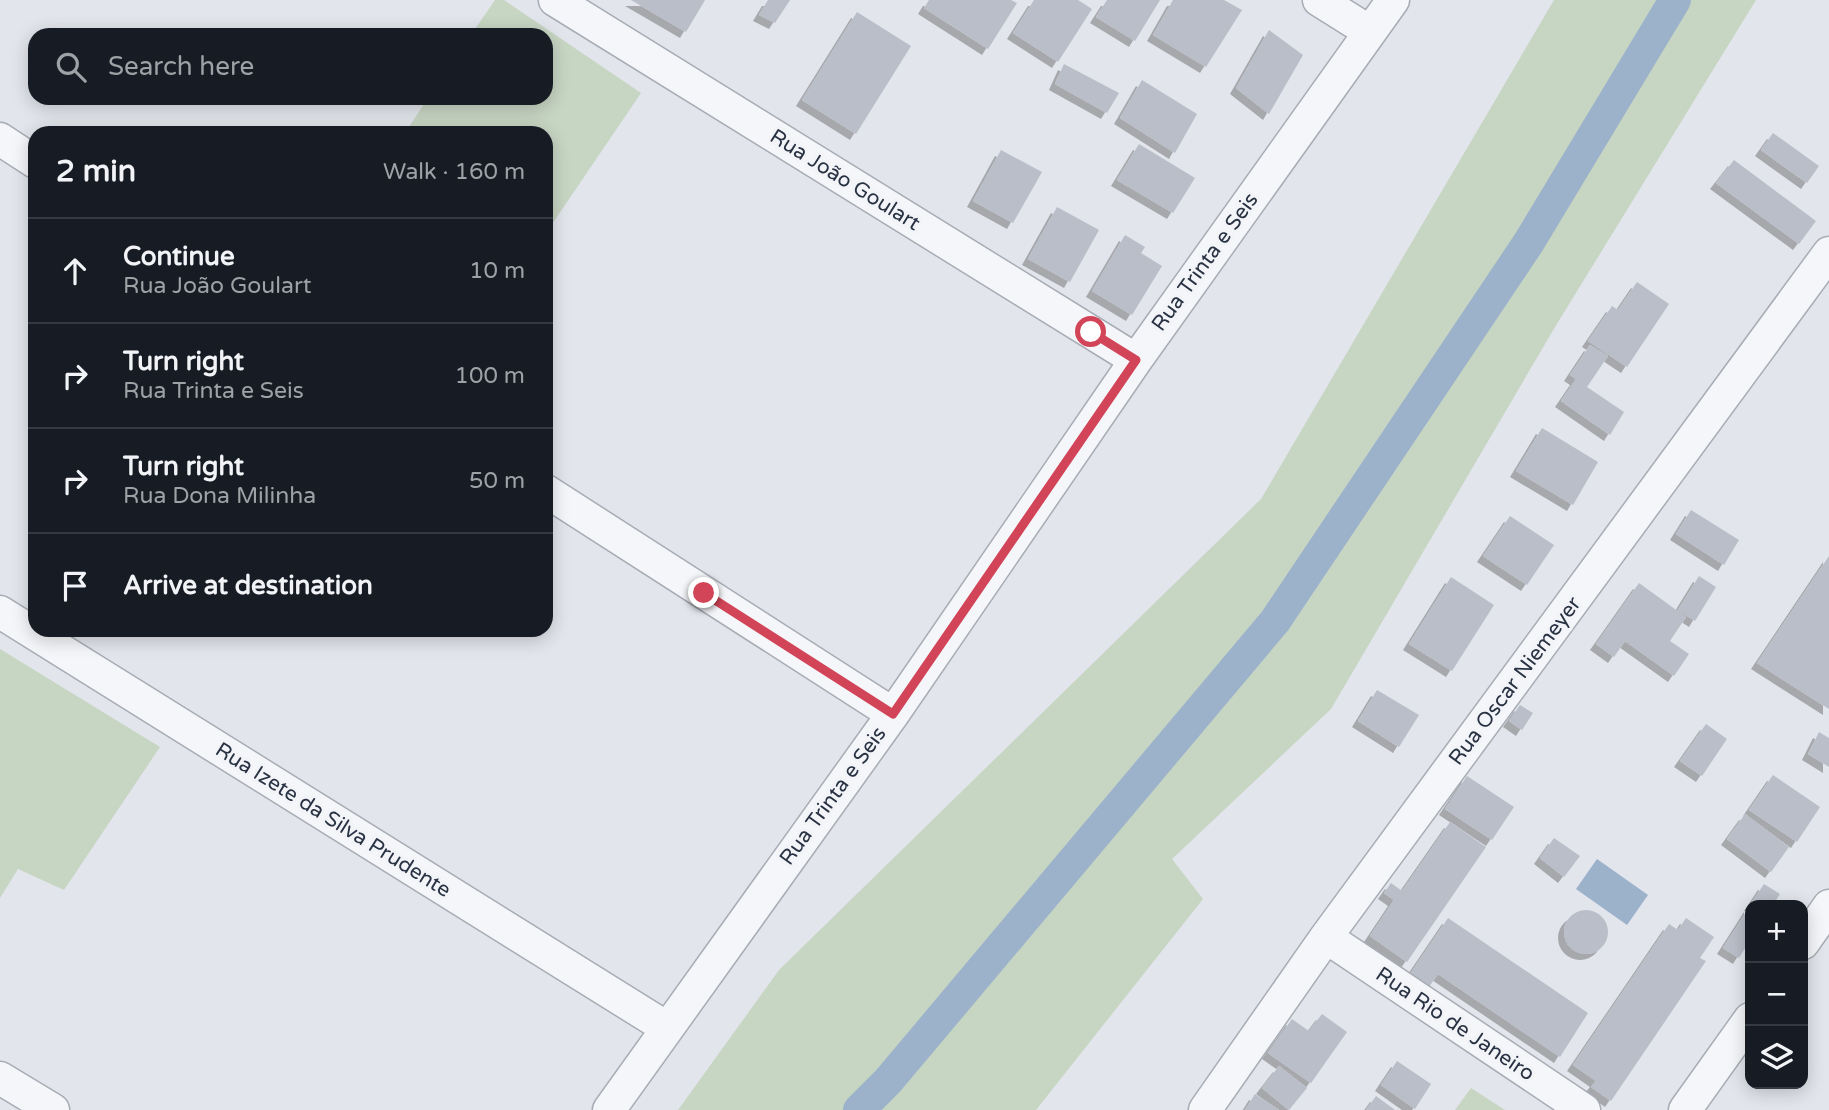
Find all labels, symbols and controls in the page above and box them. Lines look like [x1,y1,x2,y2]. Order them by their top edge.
search box [28,28,553,105]
icon: search [52,48,90,86]
text: Search here [108,51,254,82]
street label: Rua João Goulart [765,124,925,236]
text: 2 min [56,153,136,190]
text: Walk · 160 m [383,158,525,186]
street label: Rua Trinta e Seis [1146,188,1264,336]
text: Continue [123,241,235,272]
icon: ahead [56,252,94,290]
text: 10 m [469,257,525,285]
text: Rua João Goulart [123,272,312,300]
route start [1075,316,1106,347]
text: Turn right [123,346,244,377]
icon: right [56,357,94,395]
text: 100 m [455,362,525,390]
text: Rua Trinta e Seis [123,377,304,405]
text: Turn right [123,451,244,482]
icon: right [56,462,94,500]
text: 50 m [469,467,525,495]
text: Rua Dona Milinha [123,482,316,510]
icon: arrive [56,567,94,605]
text: Arrive at destination [123,570,373,601]
route end [688,577,719,608]
street label: Rua Oscar Niemeyer [1444,592,1586,770]
street label: Rua Trinta e Seis [774,722,892,870]
street label: Rua Izete da Silva Prudente [211,737,455,903]
map controls [1745,900,1808,1089]
button: + [1745,900,1808,963]
street label: Rua Rio de Janeiro [1371,962,1539,1086]
button: − [1745,963,1808,1026]
button: layers [1745,1026,1808,1089]

